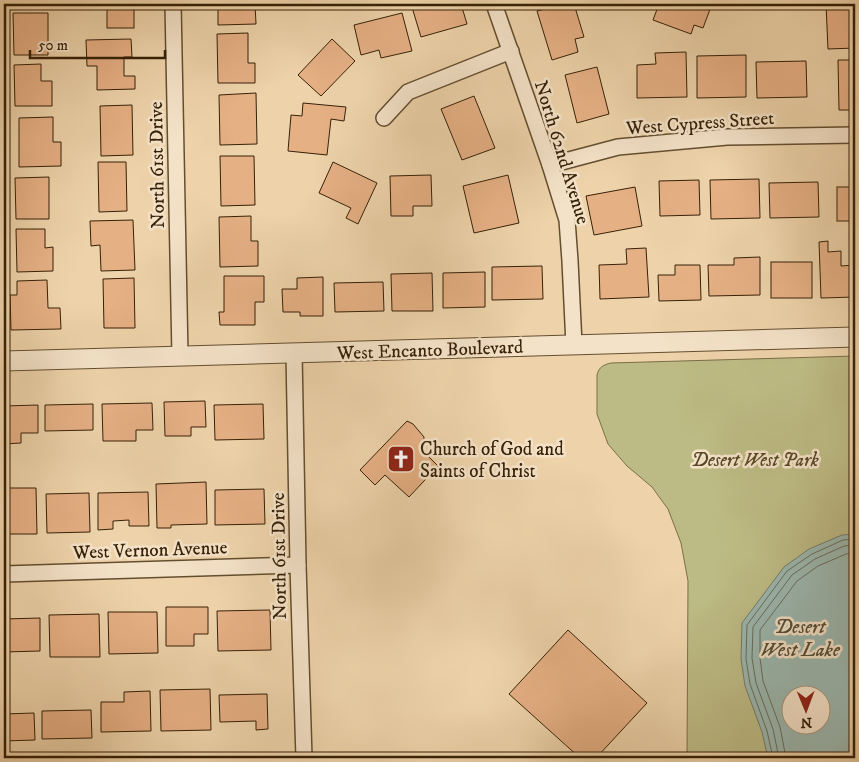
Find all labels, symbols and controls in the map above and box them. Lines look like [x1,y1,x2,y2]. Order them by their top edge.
scale bar [30,28,165,60]
text: 50 m [38,36,68,55]
street label: North 62nd Avenue [529,78,594,227]
street label: North 61st Drive [145,101,170,229]
street label: West Cypress Street [624,107,775,140]
street label: West Encanto Boulevard [335,336,524,365]
place label: Church of God and Saints of Christ [420,438,564,483]
church icon: Church of God and Saints of Christ [386,444,416,474]
park label: Desert West Park [691,449,819,472]
street label: North 61st Drive [267,492,292,620]
street label: West Vernon Avenue [71,536,228,565]
water label: Desert West Lake [760,615,841,663]
north arrow [782,684,832,734]
text: N [800,713,812,731]

